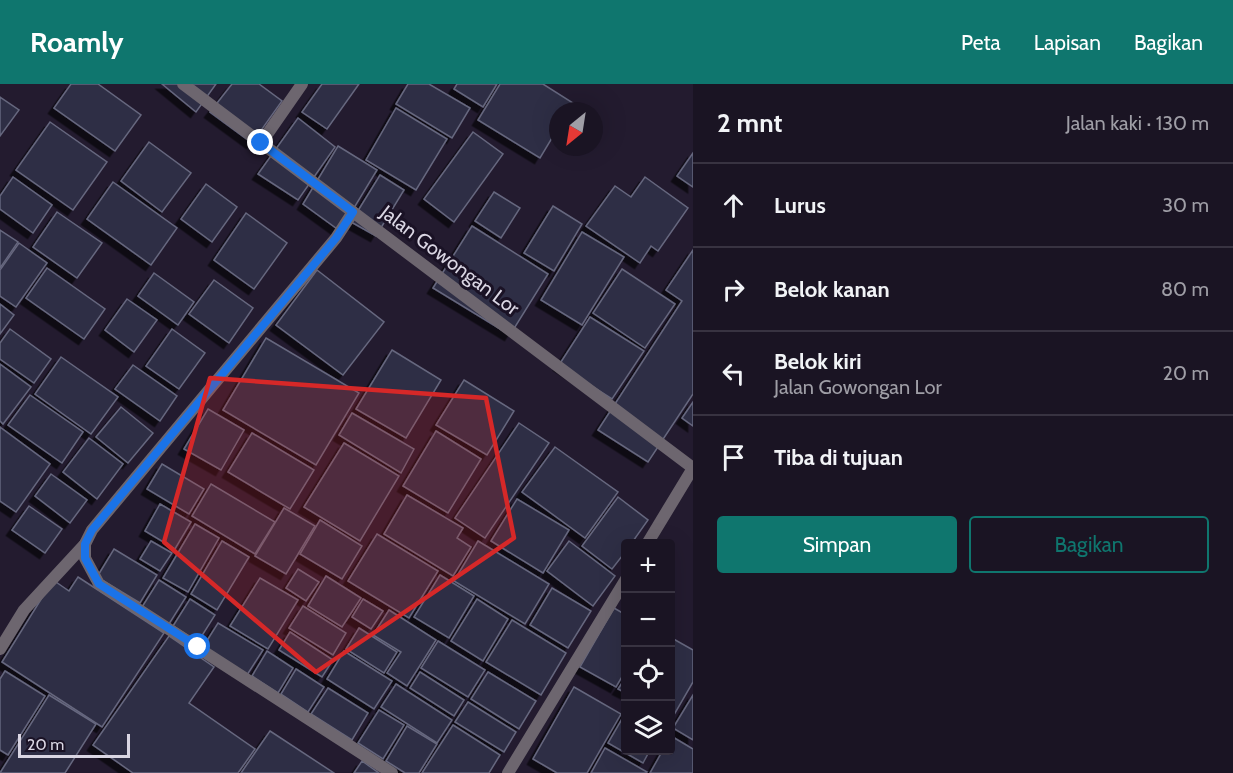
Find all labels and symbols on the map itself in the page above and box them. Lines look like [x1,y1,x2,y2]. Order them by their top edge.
north arrow [549,102,603,156]
route end [247,129,273,155]
street label: Jalan Gowongan Lor [375,199,525,320]
route start [184,633,210,659]
scale bar [18,731,130,758]

